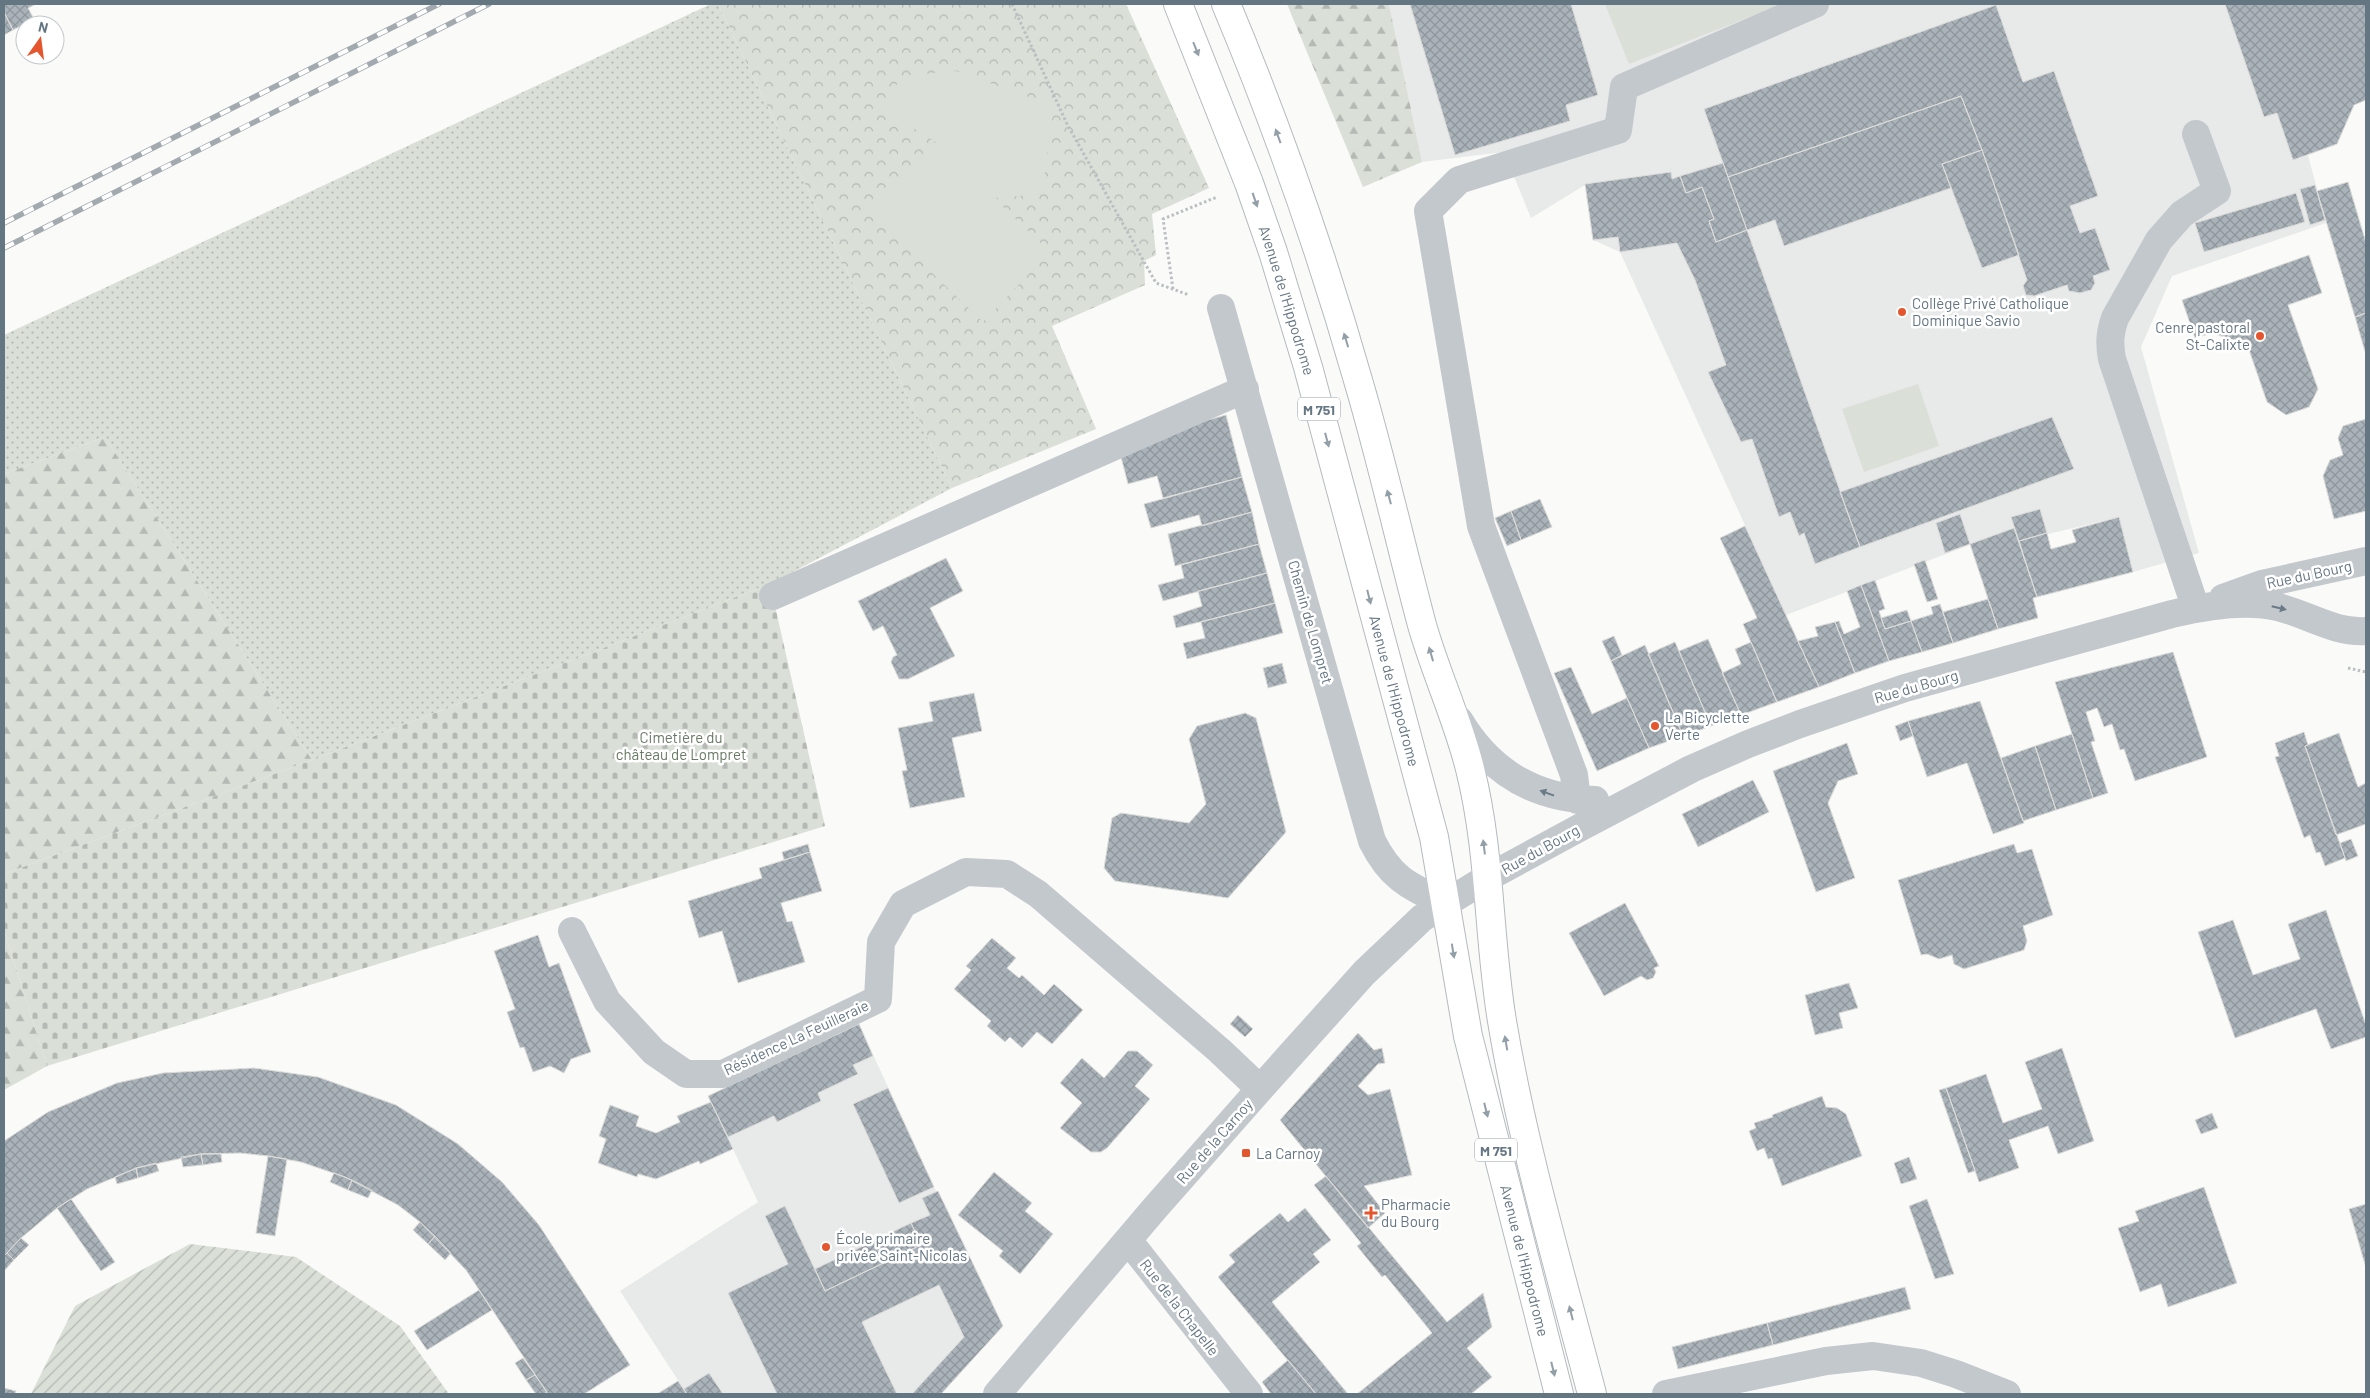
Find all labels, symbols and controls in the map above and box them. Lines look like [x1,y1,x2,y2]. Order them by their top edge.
north arrow [15,15,65,65]
text: N [37,18,50,36]
one-way arrow [1193,42,1201,56]
one-way arrow [1274,128,1282,143]
one-way arrow [1252,193,1259,208]
street label: Avenue de l'Hippodrome [1255,223,1319,377]
place label: Collège Privé Catholique Dominique Savio [1912,294,2069,329]
marker: Collège Privé Catholique Dominique Savio [1896,306,1908,318]
place label: Cenre pastoral St-Calixte [2155,318,2250,353]
marker: Cenre pastoral St-Calixte [2254,330,2266,342]
one-way arrow [1341,333,1349,348]
road number: M 751 [1298,398,1340,420]
one-way arrow [1323,432,1331,447]
one-way arrow [1385,489,1393,504]
street label: Rue du Bourg [2265,556,2353,592]
street label: Chemin de Lompret [1285,558,1337,686]
one-way arrow [1365,589,1373,604]
one-way arrow [2272,604,2287,612]
street label: Avenue de l'Hippodrome [1366,613,1424,768]
one-way arrow [1426,646,1434,661]
street label: Rue du Bourg [1872,665,1960,707]
place label: La Bicyclette Verte [1665,708,1750,743]
marker: La Bicyclette Verte [1649,720,1661,732]
park label: Cimetière du château de Lompret [616,728,746,763]
one-way arrow [1539,789,1554,796]
street label: Rue du Bourg [1498,820,1582,878]
one-way arrow [1480,839,1488,855]
one-way arrow [1449,944,1457,960]
street label: Résidence La Feuilleraie [721,996,871,1078]
one-way arrow [1501,1035,1509,1051]
street label: Rue de la Carnoy [1172,1095,1256,1187]
one-way arrow [1482,1103,1490,1118]
road number: M 751 [1475,1138,1517,1162]
place label: La Carnoy [1256,1144,1320,1162]
marker: La Carnoy [1240,1147,1252,1159]
street label: Avenue de l'Hippodrome [1497,1183,1553,1338]
place label: Pharmacie du Bourg [1381,1195,1451,1230]
marker: Pharmacie du Bourg [1365,1207,1377,1219]
place label: École primaire privée Saint-Nicolas [836,1229,967,1264]
marker: École primaire privée Saint-Nicolas [820,1241,832,1253]
street label: Rue de la Chapelle [1137,1255,1223,1359]
one-way arrow [1567,1306,1575,1321]
one-way arrow [1549,1362,1557,1377]

